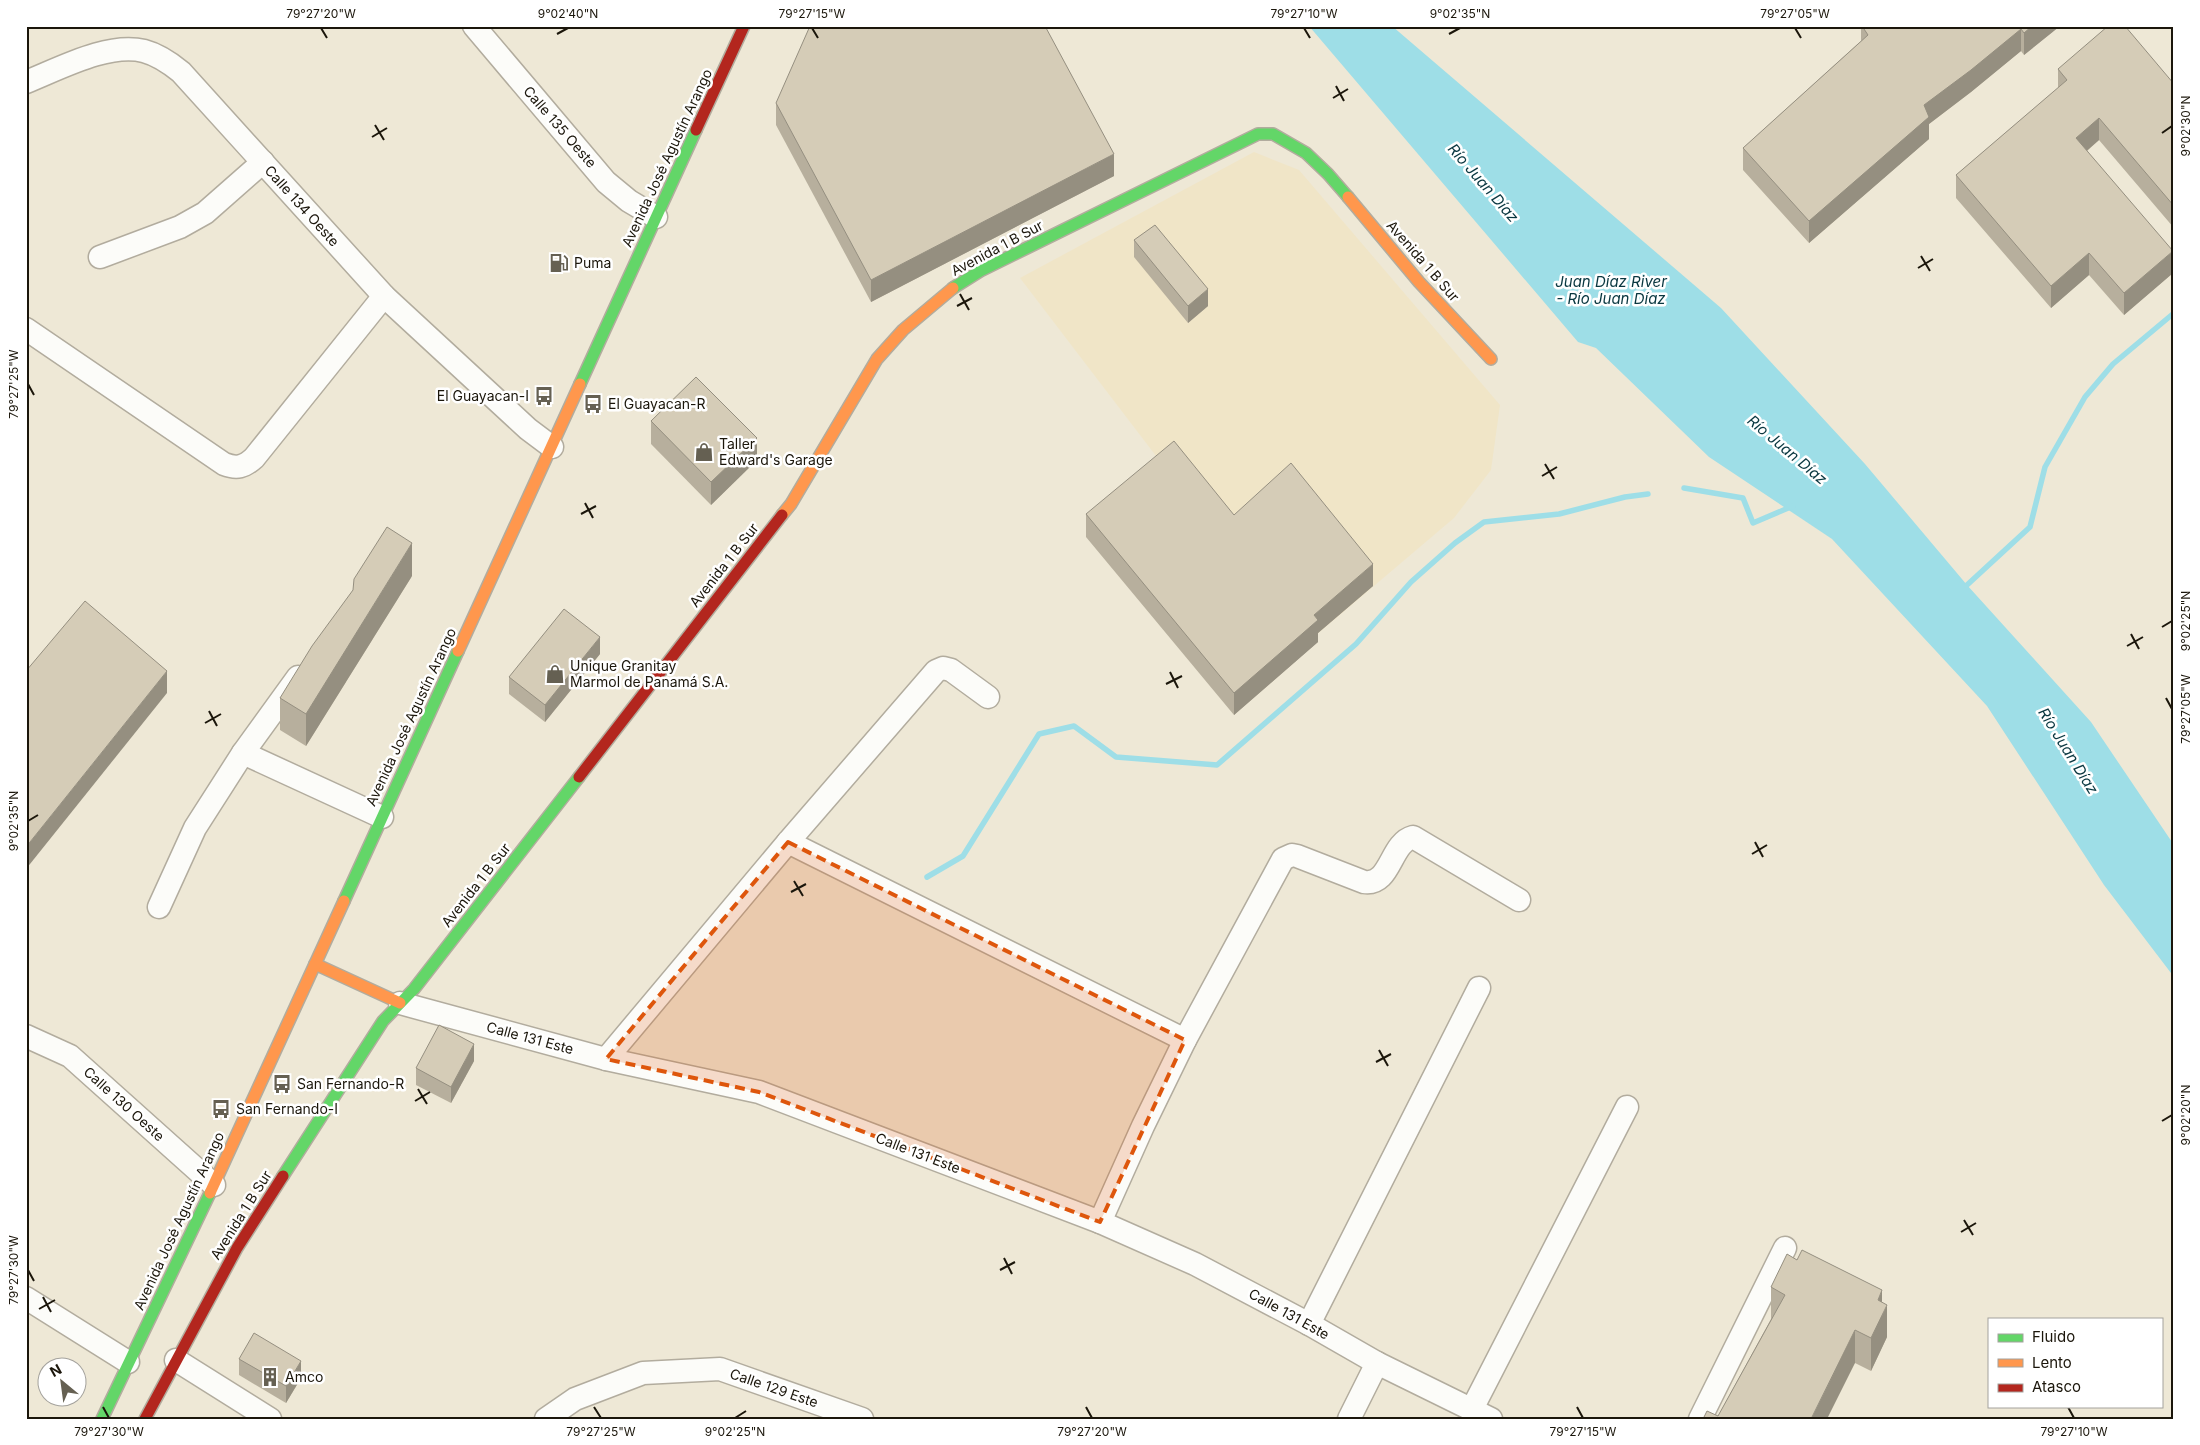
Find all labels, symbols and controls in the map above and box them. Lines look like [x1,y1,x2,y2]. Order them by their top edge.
text: 79°27'20"W [286,6,356,21]
text: 9°02'40"N [538,6,598,21]
text: 79°27'15"W [779,6,846,21]
text: 79°27'10"W [1270,6,1338,21]
text: 9°02'35"N [1430,6,1490,21]
text: 79°27'05"W [1760,6,1830,21]
street label: Avenida José Agustín Arango [618,66,715,250]
street label: Calle 135 Oeste [520,82,600,171]
text: 9°02'30"N [2178,95,2193,157]
water label: Río Juan Díaz [1444,139,1523,226]
street label: Calle 134 Oeste [262,162,343,250]
street label: Avenida 1 B Sur [948,216,1046,279]
street label: Avenida 1 B Sur [1384,217,1463,305]
fuel station icon: Puma [548,252,570,274]
place label: Puma [574,254,611,271]
water label: Juan Díaz River - Río Juan Díaz [1555,272,1667,308]
text: 79°27'25"W [6,349,21,419]
bus stop icon: El Guayacan-I [533,385,555,407]
place label: El Guayacan-I [437,387,529,404]
bus stop icon: El Guayacan-R [582,393,604,415]
place label: El Guayacan-R [608,395,706,412]
water label: Río Juan Díaz [1744,411,1831,488]
place label: Taller Edward's Garage [719,435,833,468]
shop icon: Taller Edward's Garage [693,441,715,463]
street label: Avenida 1 B Sur [686,519,762,610]
text: 9°02'25"N [2178,591,2193,651]
street label: Avenida José Agustín Arango [362,625,459,809]
place label: Unique Granitay Marmol de Panamá S.A. [570,657,728,690]
shop icon: Unique Granitay Marmol de Panamá S.A. [544,663,566,685]
text: 79°27'05"W [2178,674,2193,744]
water label: Río Juan Díaz [2034,704,2103,797]
text: 9°02'35"N [6,791,21,851]
street label: Avenida 1 B Sur [438,839,514,930]
street label: Calle 131 Este [485,1018,575,1057]
street label: Calle 130 Oeste [80,1063,168,1144]
bus stop icon: San Fernando-R [271,1073,293,1095]
place label: San Fernando-R [297,1075,404,1092]
text: 9°02'20"N [2178,1085,2193,1145]
bus stop icon: San Fernando-I [210,1098,232,1120]
place label: San Fernando-I [236,1100,338,1117]
street label: Avenida José Agustín Arango [130,1129,227,1313]
street label: Calle 131 Este [873,1129,963,1176]
street label: Avenida 1 B Sur [206,1167,275,1262]
text: 79°27'30"W [6,1235,21,1305]
street label: Calle 131 Este [1246,1284,1332,1343]
legend [1988,1318,2162,1408]
text: Fluido [2032,1327,2075,1346]
text: Lento [2032,1353,2072,1372]
north arrow [38,1358,88,1408]
text: N [47,1360,64,1380]
street label: Calle 129 Este [728,1364,821,1411]
building icon: Amco [259,1366,281,1388]
place label: Amco [285,1368,323,1385]
text: Atasco [2032,1377,2081,1396]
text: 79°27'30"W [74,1424,144,1439]
text: 79°27'25"W [566,1424,636,1439]
text: 9°02'25"N [705,1424,765,1439]
text: 79°27'20"W [1057,1424,1127,1439]
text: 79°27'15"W [1550,1424,1617,1439]
text: 79°27'10"W [2040,1424,2108,1439]

